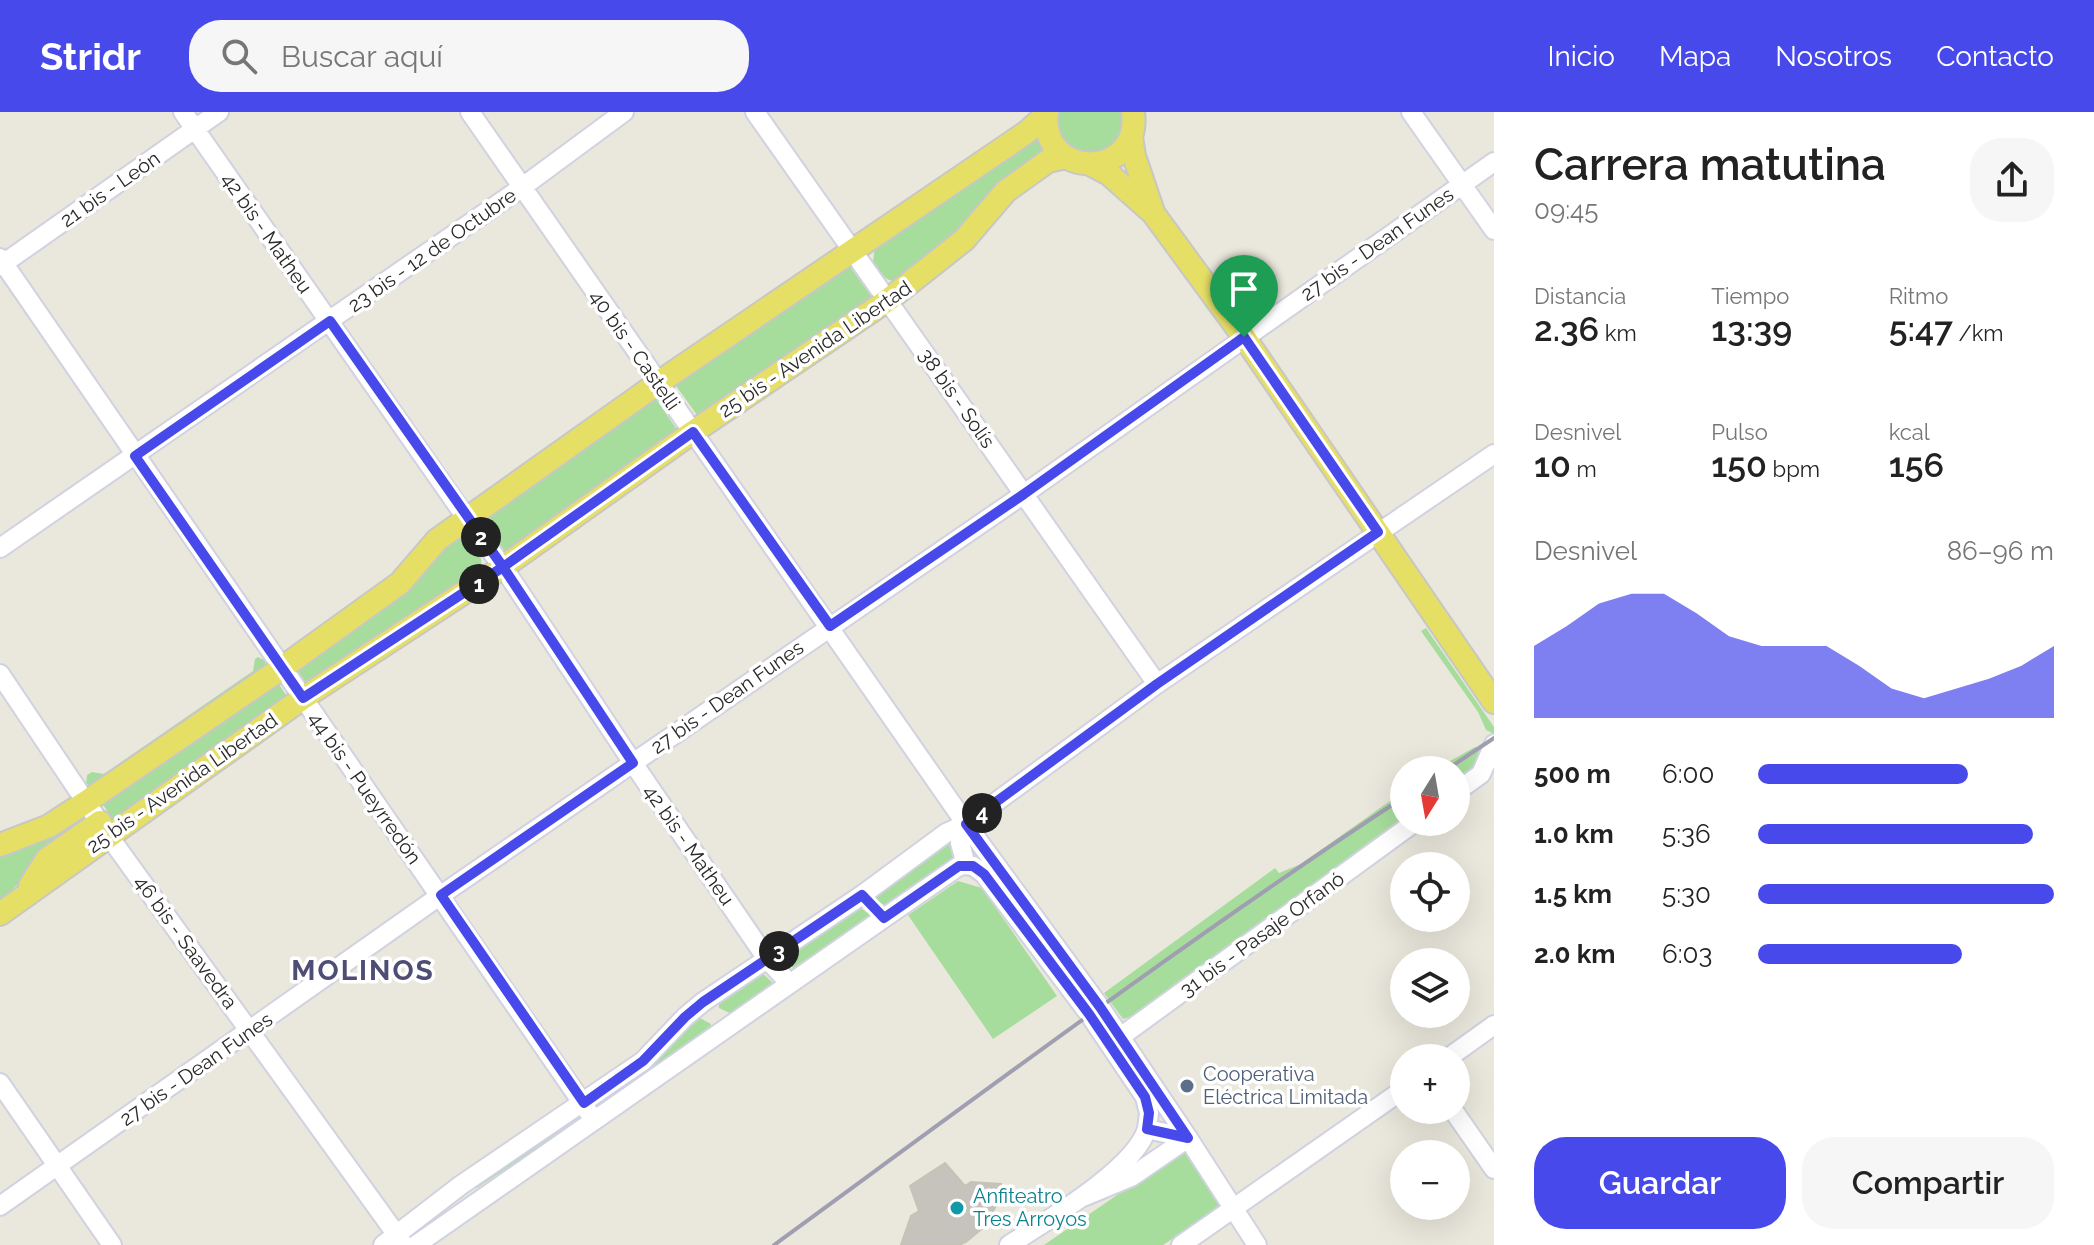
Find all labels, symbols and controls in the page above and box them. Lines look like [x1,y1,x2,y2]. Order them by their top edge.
search box [189,20,749,92]
text: Stridr [40,34,141,79]
icon: search [217,34,261,78]
text: Buscar aquí [281,39,443,74]
text: Inicio [1547,40,1615,73]
text: Mapa [1659,40,1731,73]
text: Nosotros [1775,40,1892,73]
text: Contacto [1936,40,2054,73]
button: share [1970,138,2054,222]
text: Carrera matutina [1534,139,1886,190]
street label: 21 bis - León [56,146,164,232]
street label: 42 bis - Matheu [217,168,317,298]
street label: 27 bis - Dean Funes [1296,182,1458,306]
street label: 23 bis - 12 de Octubre [343,183,521,317]
text: 09:45 [1534,195,1598,225]
pin [1210,255,1278,337]
icon: arrive [1222,267,1266,311]
street label: 25 bis - Avenida Libertad [714,275,916,423]
text: Distancia [1534,283,1626,309]
text: Tiempo [1711,283,1789,309]
text: Ritmo [1889,283,1948,309]
street label: 40 bis - Castelli [585,285,685,415]
text: 2.36 [1534,309,1599,349]
text: 13:39 [1711,309,1792,349]
text: 5:47 [1889,309,1953,349]
text: km [1599,320,1637,346]
text: /km [1953,320,2004,346]
street label: 38 bis - Solís [914,344,1000,452]
text: Desnivel [1534,419,1621,445]
text: Pulso [1711,419,1768,445]
text: kcal [1889,419,1930,445]
text: 10 [1534,445,1571,485]
text: 150 [1711,445,1767,485]
text: 156 [1889,445,1944,485]
text: m [1571,456,1597,482]
text: bpm [1767,456,1820,482]
pin: 2 [461,517,501,557]
text: 2 [475,524,487,550]
text: Desnivel [1534,536,1637,566]
text: 86–96 m [1947,536,2054,566]
pin: 1 [459,564,499,604]
text: 1 [474,571,484,597]
street label: 27 bis - Dean Funes [646,635,808,759]
street label: 44 bis - Pueyrredón [304,707,426,869]
street label: 25 bis - Avenida Libertad [82,708,282,858]
north arrow [1390,756,1470,836]
map controls [1390,756,1470,1220]
text: 500 m [1534,759,1611,789]
text: 6:00 [1662,759,1714,789]
street label: 42 bis - Matheu [639,780,739,910]
pin: 4 [962,793,1002,833]
text: 4 [976,800,988,826]
text: 1.0 km [1534,819,1614,849]
text: 5:36 [1662,819,1711,849]
button: locate [1390,852,1470,932]
street label: 31 bis - Pasaje Orfanó [1175,866,1349,1002]
street label: 46 bis - Saavedra [130,871,242,1013]
text: 1.5 km [1534,879,1612,909]
text: 5:30 [1662,879,1711,909]
pin: 3 [759,931,799,971]
text: 3 [773,938,785,964]
text: 2.0 km [1534,939,1615,969]
text: 6:03 [1662,939,1712,969]
button: layers [1390,948,1470,1028]
district label: MOLINOS [291,954,435,987]
street label: 27 bis - Dean Funes [115,1007,277,1131]
button: + [1390,1044,1470,1124]
place label: Cooperativa Eléctrica Limitada [1203,1062,1368,1109]
marker: Cooperativa Eléctrica Limitada [1178,1077,1196,1095]
button: Guardar [1534,1137,1786,1229]
button: Compartir [1802,1137,2054,1229]
button: − [1390,1140,1470,1220]
place label: Anfiteatro Tres Arroyos [973,1184,1087,1231]
marker: Anfiteatro Tres Arroyos [948,1199,966,1217]

